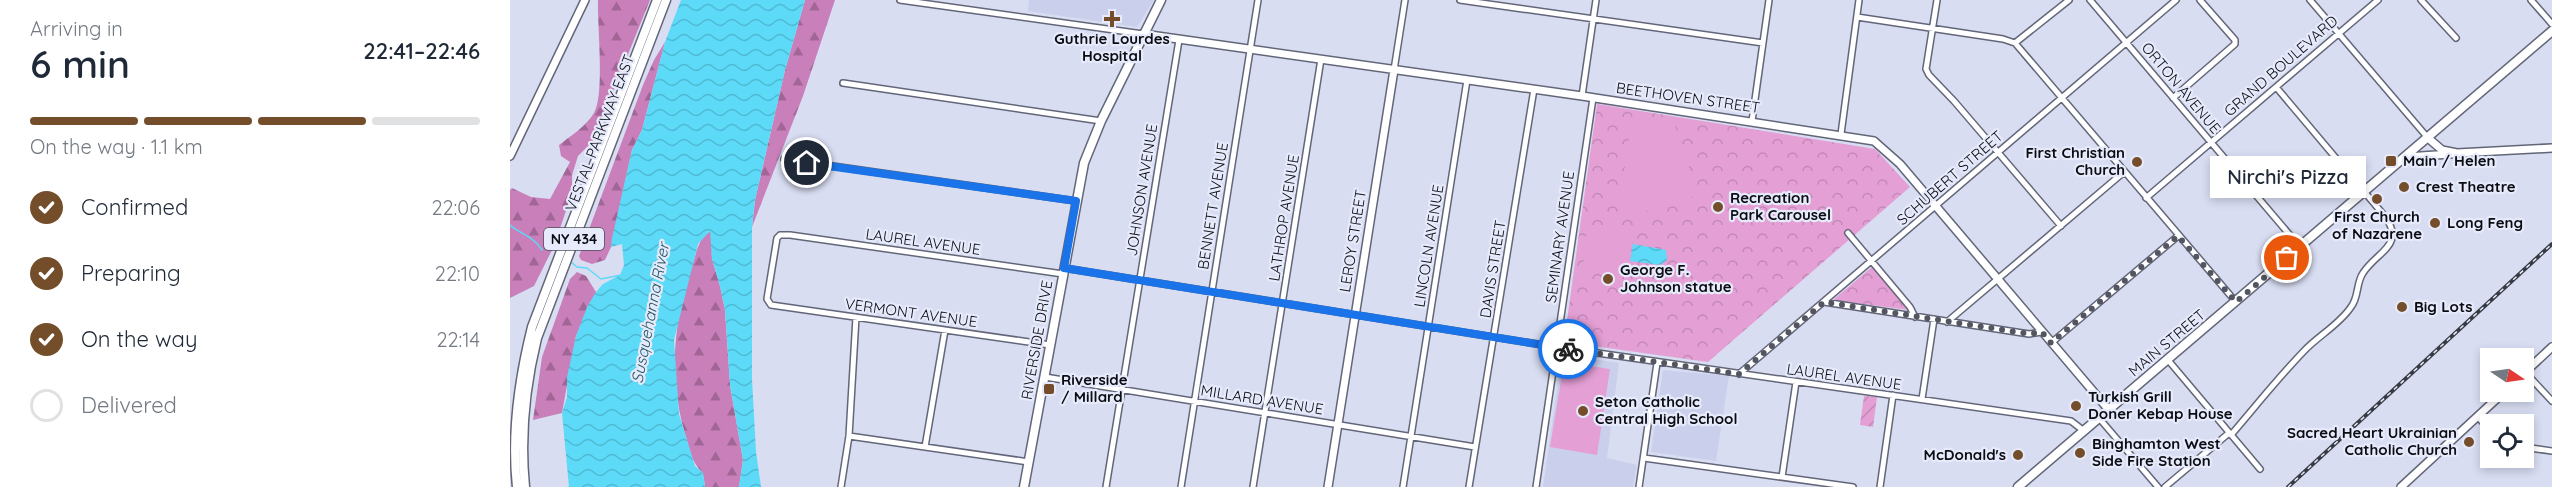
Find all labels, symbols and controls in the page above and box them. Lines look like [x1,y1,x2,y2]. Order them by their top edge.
marker: Guthrie Lourdes Hospital [1103,10,1121,28]
street label: GRAND BOULEVARD [2220,11,2342,120]
text: Arriving in [30,16,123,41]
place label: Guthrie Lourdes Hospital [1054,29,1170,65]
text: 22:41–22:46 [363,37,480,65]
street label: ORTON AVENUE [2138,38,2225,137]
text: 6 min [30,39,130,88]
street label: VESTAL PARKWAY EAST [561,52,638,214]
street label: BEETHOVEN STREET [1615,78,1761,117]
street label: JOHNSON AVENUE [1122,122,1161,257]
street label: SCHUBERT STREET [1893,126,2007,229]
text: On the way · 1.1 km [30,134,203,159]
pin [781,137,832,188]
street label: BENNETT AVENUE [1193,141,1232,271]
place label: First Christian Church [2025,143,2125,179]
icon: home [790,146,823,179]
place label: Main / Helen [2403,151,2495,170]
street label: LATHROP AVENUE [1264,153,1303,283]
marker: Main / Helen [2384,154,2398,168]
marker: First Christian Church [2130,155,2144,169]
callout: Nirchi's Pizza [2209,156,2365,198]
text: Nirchi's Pizza [2227,164,2349,189]
street label: SEMINARY AVENUE [1541,170,1578,304]
place label: Crest Theatre [2416,177,2516,196]
marker: Crest Theatre [2397,180,2411,194]
street label: LINCOLN AVENUE [1409,183,1448,309]
street label: LEROY STREET [1335,188,1370,294]
place label: Recreation Park Carousel [1730,188,1831,224]
icon: check [30,191,63,224]
marker: First Church of Nazarene [2370,192,2384,206]
text: Confirmed [81,193,188,221]
text: 22:06 [431,195,480,220]
marker: Recreation Park Carousel [1711,200,1725,214]
place label: First Church of Nazarene [2332,207,2422,243]
place label: Long Feng [2447,213,2523,232]
marker: Long Feng [2428,216,2442,230]
street label: DAVIS STREET [1475,219,1510,319]
street label: LAUREL AVENUE [864,224,982,259]
road number: NY 434 [544,228,604,250]
pin [2261,232,2312,283]
water label: Susquehanna River [627,239,674,385]
icon: bag [2270,241,2303,274]
icon: check [30,257,63,290]
text: Preparing [81,259,181,287]
place label: George F. Johnson statue [1620,260,1732,296]
text: 22:10 [435,261,480,286]
marker: George F. Johnson statue [1601,272,1615,286]
street label: RIVERSIDE DRIVE [1017,279,1056,401]
street label: VERMONT AVENUE [844,294,978,331]
place label: Big Lots [2414,297,2473,316]
marker: Big Lots [2395,300,2409,314]
street label: MAIN STREET [2124,305,2209,380]
courier [1538,319,1598,379]
icon: check [30,323,63,356]
text: On the way [81,325,197,353]
text: 22:14 [436,327,480,352]
icon: bike [1552,333,1585,366]
north arrow [2480,348,2534,402]
map controls [2480,348,2534,468]
street label: LAUREL AVENUE [1785,359,1903,394]
place label: Riverside / Millard [1061,370,1128,406]
street label: MILLARD AVENUE [1199,380,1325,419]
marker: Riverside / Millard [1042,382,1056,396]
place label: Turkish Grill Doner Kebap House [2088,387,2233,423]
text: Delivered [81,391,177,419]
place label: Seton Catholic Central High School [1595,392,1738,428]
marker: Turkish Grill Doner Kebap House [2069,399,2083,413]
marker: Seton Catholic Central High School [1576,404,1590,418]
button: locate [2480,414,2534,468]
place label: Sacred Heart Ukrainian Catholic Church [2287,423,2457,459]
place label: Binghamton West Side Fire Station [2092,434,2221,470]
marker: Sacred Heart Ukrainian Catholic Church [2462,435,2476,449]
place label: McDonald's [1924,445,2006,464]
marker: Binghamton West Side Fire Station [2073,446,2087,460]
marker: McDonald's [2011,448,2025,462]

